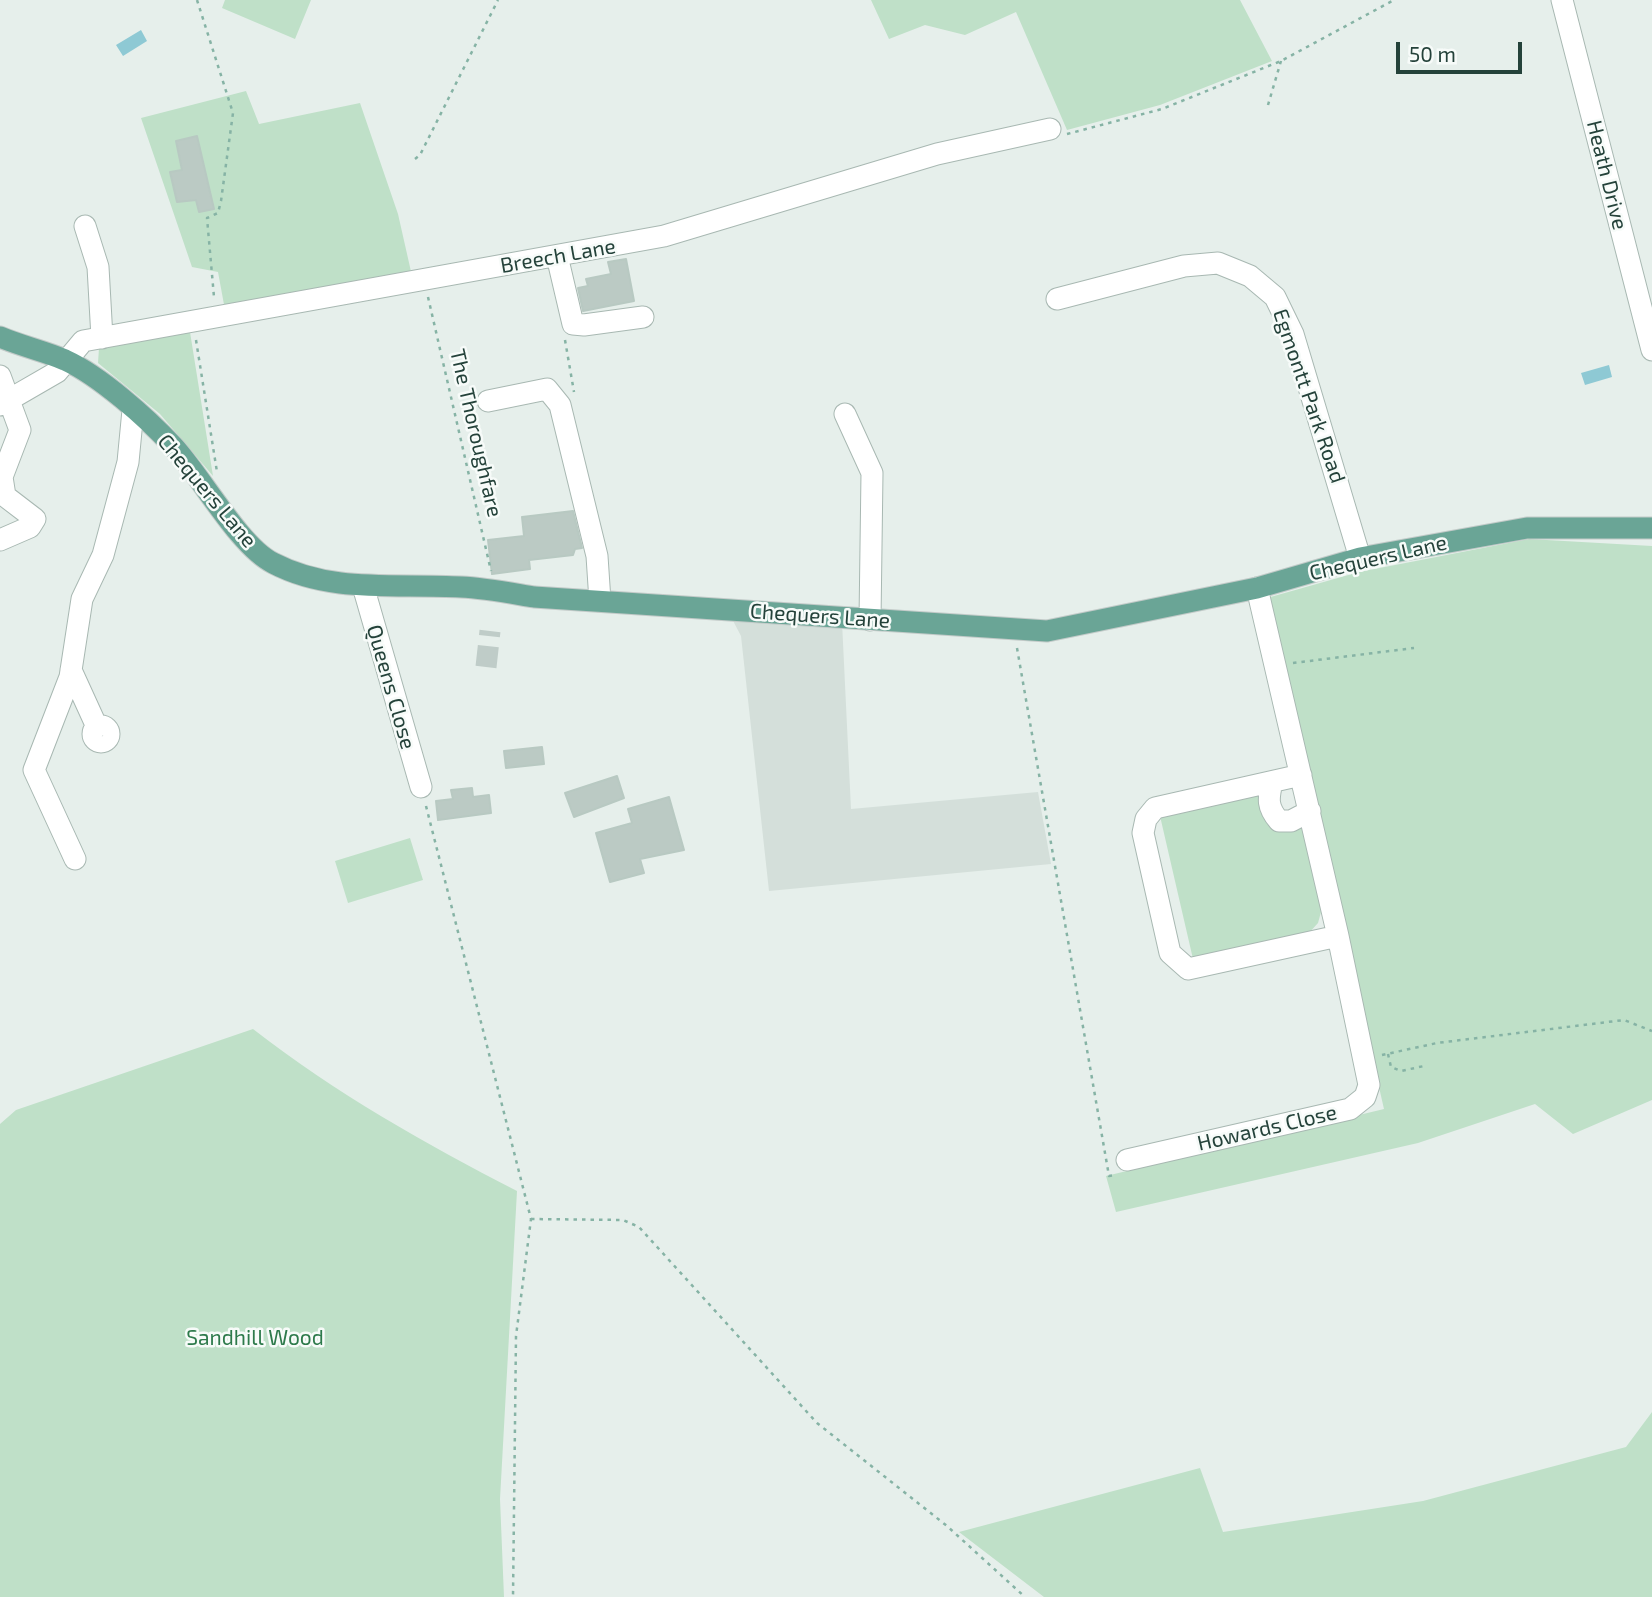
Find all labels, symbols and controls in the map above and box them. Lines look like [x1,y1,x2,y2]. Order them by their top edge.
scale bar [1400,28,1526,72]
text: 50 m [1409,41,1456,66]
street label: Heath Drive [1581,118,1633,232]
street label: Breech Lane [498,233,618,279]
street label: Egmontt Park Road [1267,306,1351,486]
street label: The Thoroughfare [444,347,508,519]
street label: Chequers Lane [152,429,262,553]
street label: Chequers Lane [1307,530,1449,586]
street label: Chequers Lane [749,599,891,633]
street label: Queens Close [361,622,421,752]
street label: Howards Close [1195,1100,1339,1156]
park label: Sandhill Wood [186,1325,324,1351]

